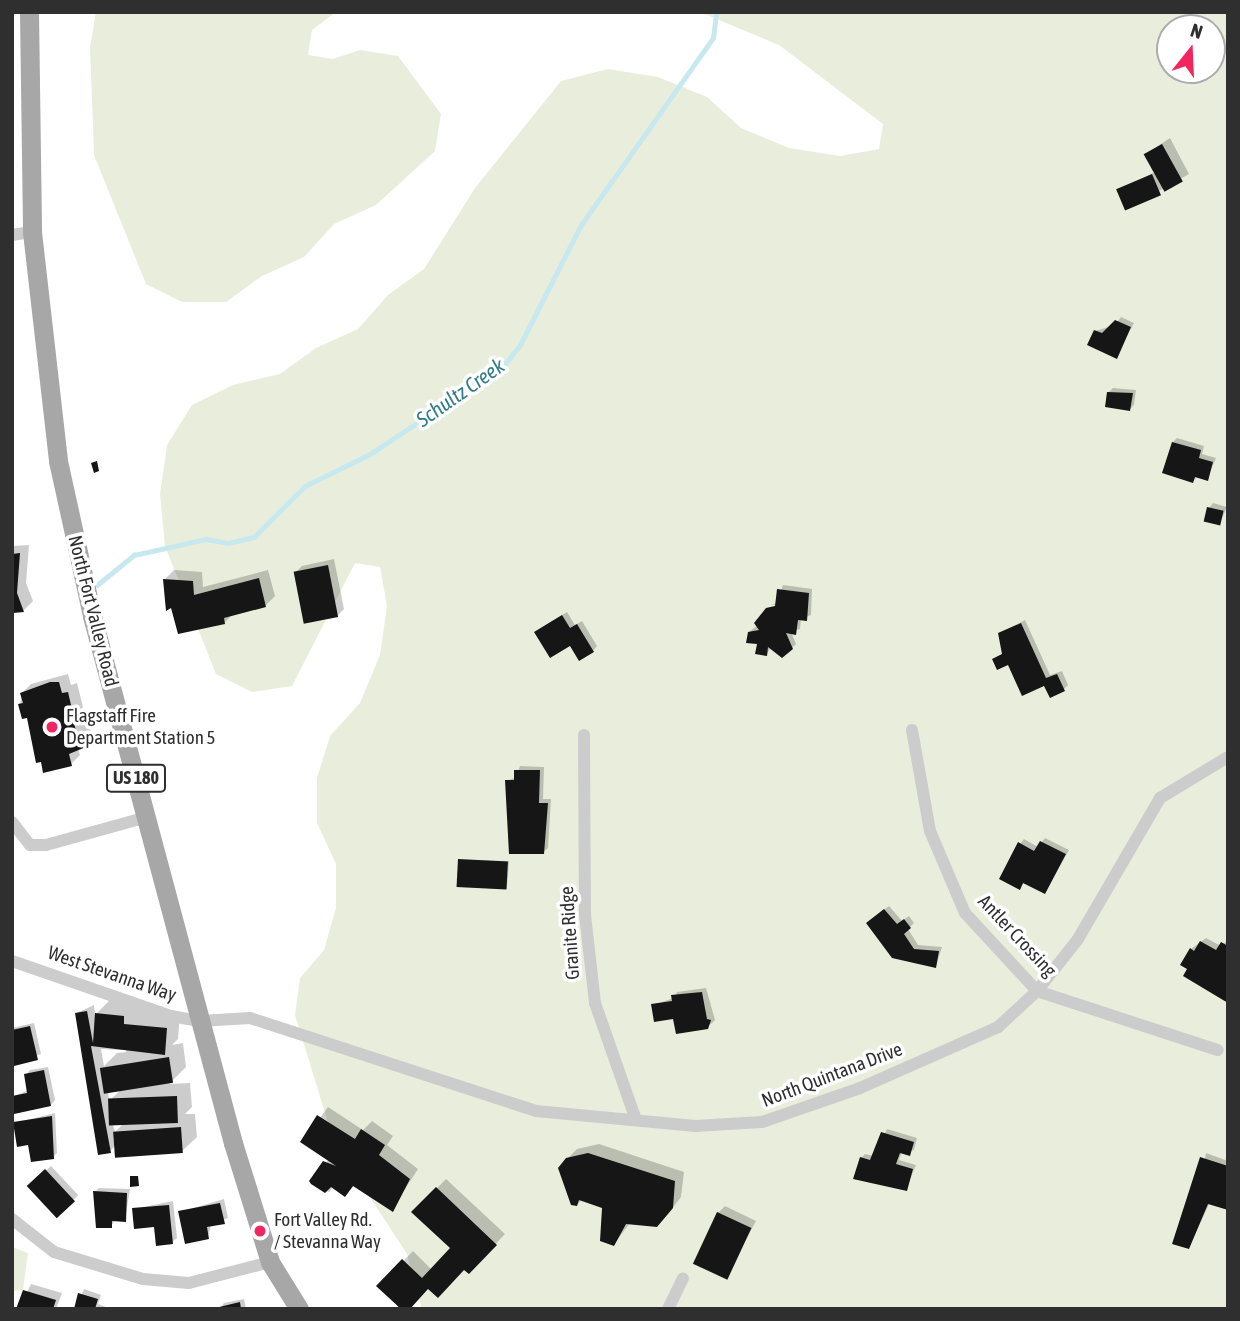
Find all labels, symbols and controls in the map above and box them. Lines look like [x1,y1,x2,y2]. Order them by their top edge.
north arrow [1156,14,1226,84]
text: N [1188,19,1206,43]
water label: Schultz Creek [411,352,509,432]
street label: North Fort Valley Road [63,533,123,689]
place label: Flagstaff Fire Department Station 5 [66,705,215,749]
marker: Flagstaff Fire Department Station 5 [44,719,60,735]
road number: US 180 [104,764,168,792]
street label: Granite Ridge [555,886,585,980]
street label: Antler Crossing [973,890,1061,982]
street label: West Stevanna Way [45,941,179,1007]
street label: North Quintana Drive [759,1038,905,1112]
place label: Fort Valley Rd. / Stevanna Way [274,1209,381,1253]
marker: Fort Valley Rd. / Stevanna Way [252,1223,268,1239]

